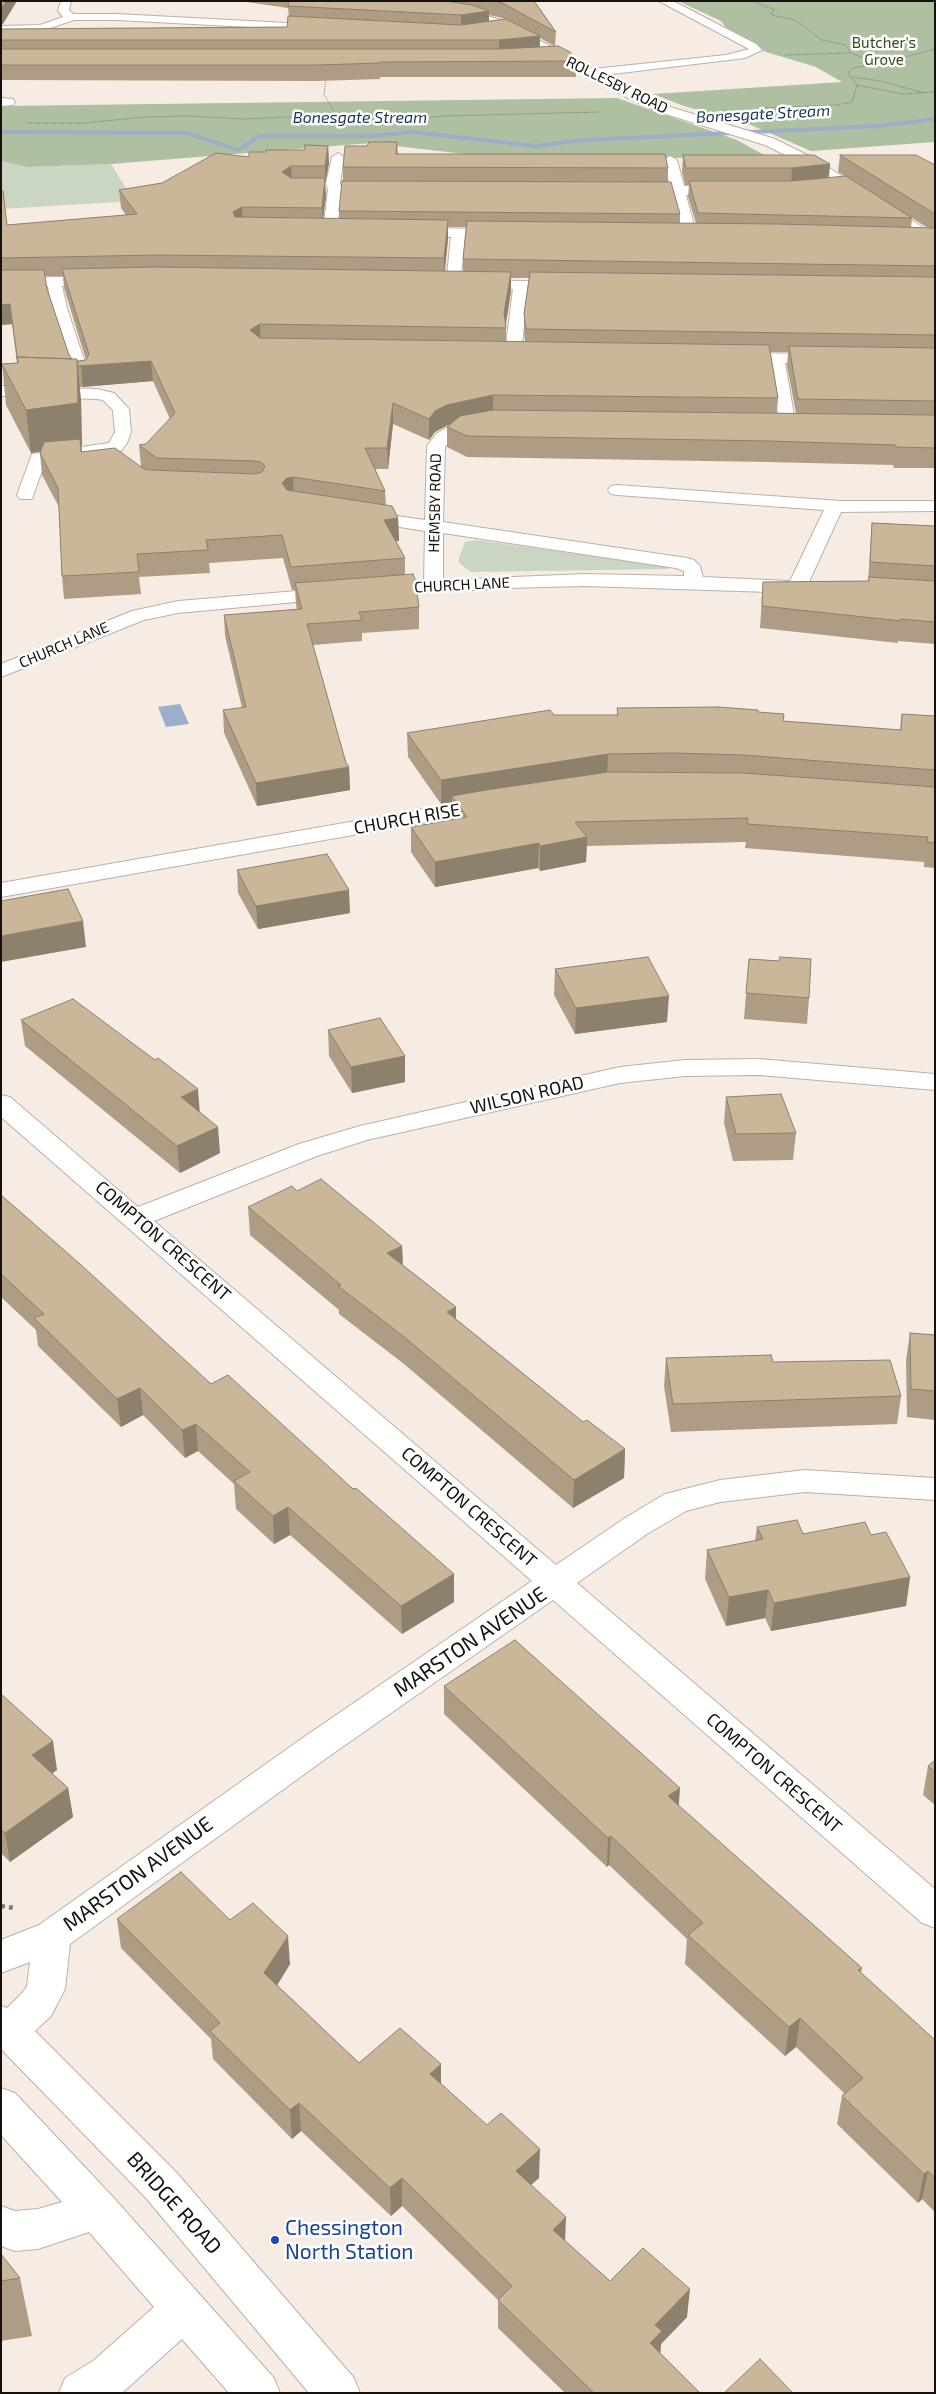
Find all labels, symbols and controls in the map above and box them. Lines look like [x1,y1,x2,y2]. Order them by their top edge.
park label: Butcher's Grove [852,34,916,69]
street label: ROLLESBY ROAD [563,53,671,117]
water label: Bonesgate Stream [695,101,831,127]
water label: Bonesgate Stream [293,108,427,128]
street label: HEMSBY ROAD [425,453,445,553]
street label: CHURCH LANE [414,574,510,596]
street label: CHURCH LANE [16,618,112,672]
street label: CHURCH RISE [352,799,462,839]
street label: WILSON ROAD [468,1071,586,1119]
street label: COMPTON CRESCENT [91,1176,235,1306]
street label: COMPTON CRESCENT [397,1442,541,1572]
street label: MARSTON AVENUE [389,1581,551,1703]
street label: COMPTON CRESCENT [702,1708,846,1838]
street label: MARSTON AVENUE [58,1811,218,1937]
street label: BRIDGE ROAD [121,2147,227,2259]
place label: Chessington North Station [285,2215,414,2265]
marker: Chessington North Station [269,2234,281,2246]

